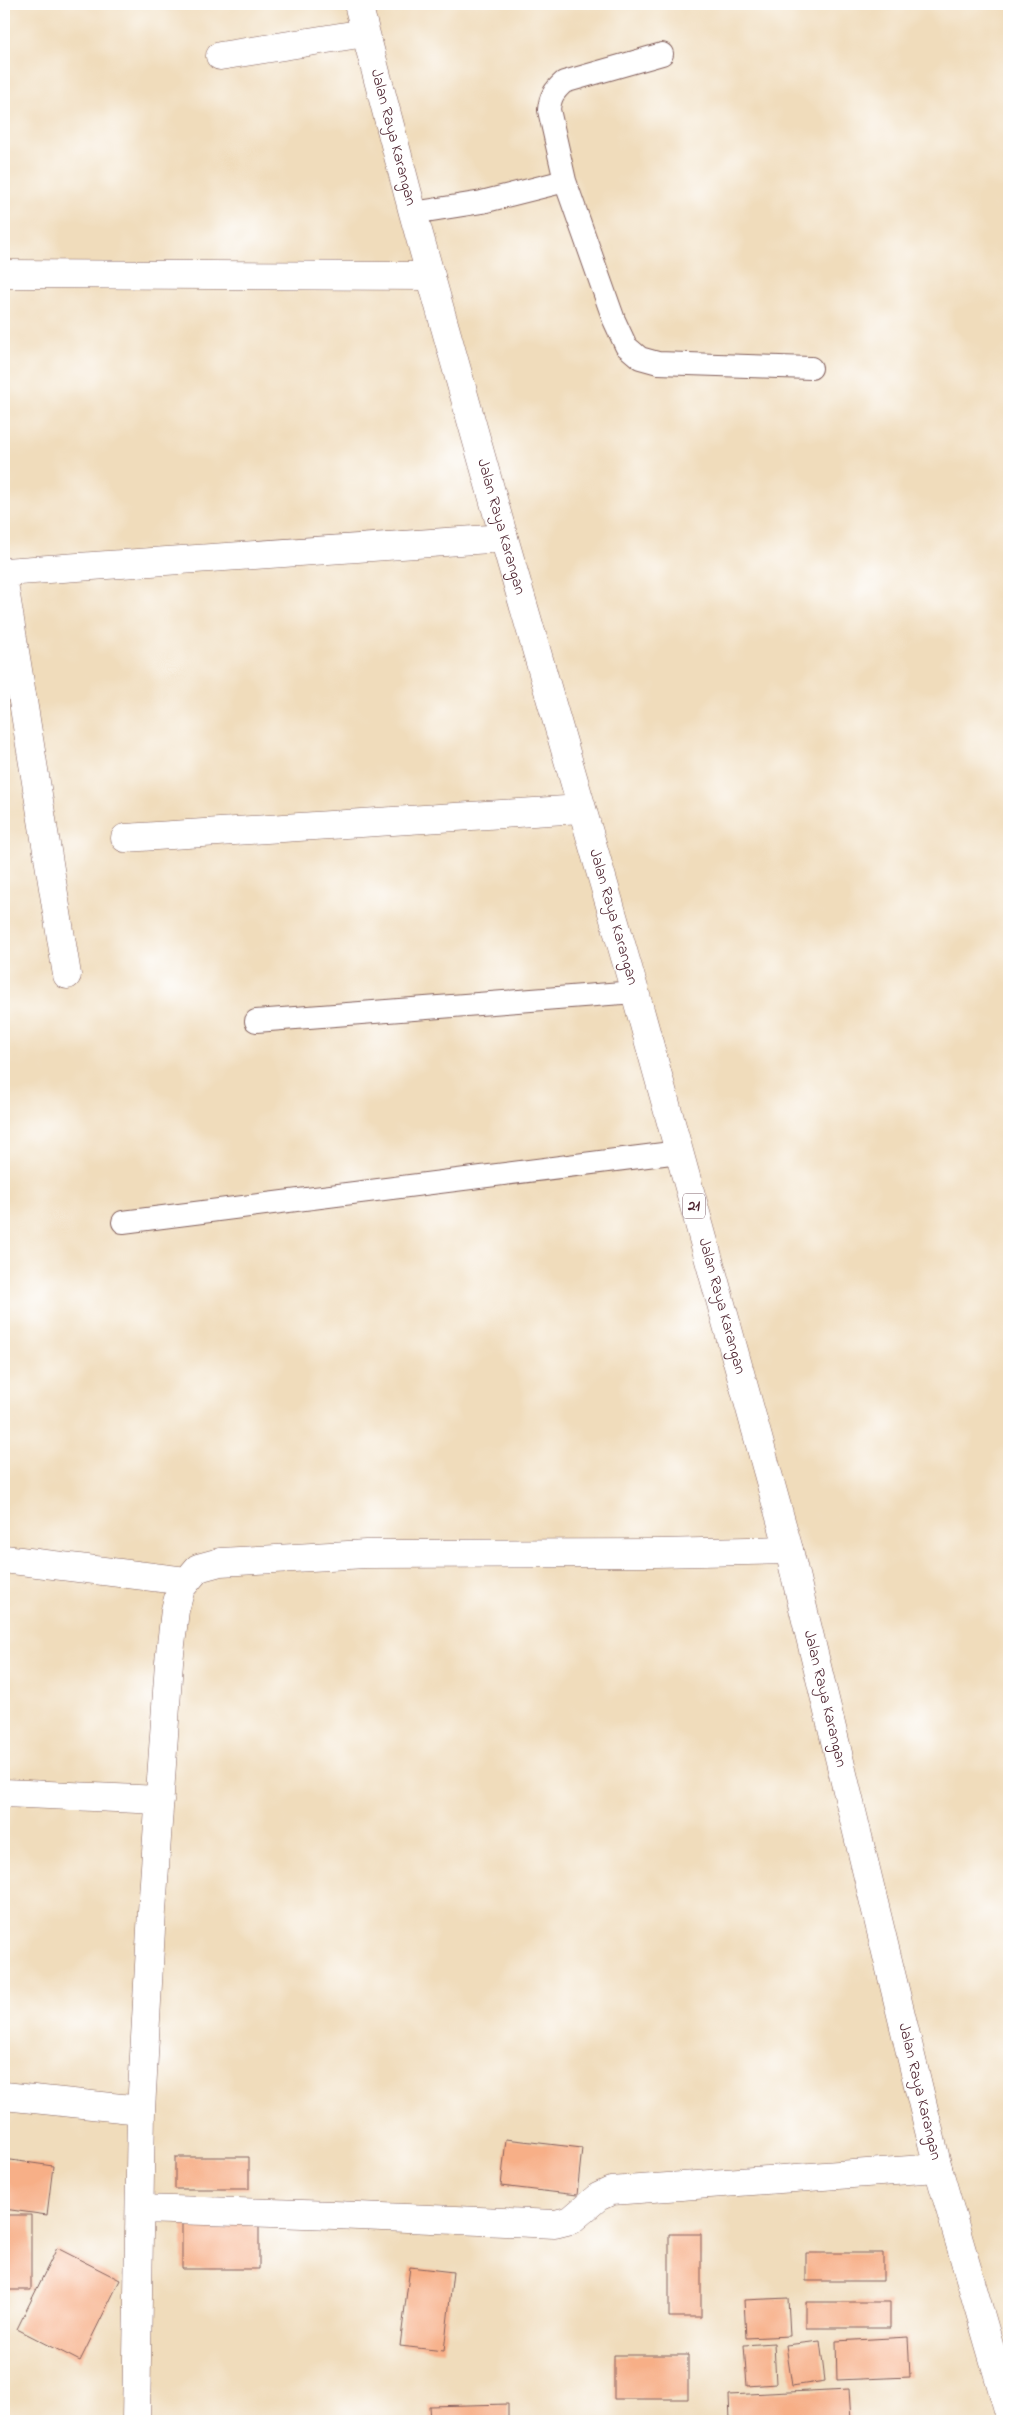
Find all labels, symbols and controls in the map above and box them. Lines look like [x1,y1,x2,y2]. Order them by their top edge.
street label: Jalan Raya Karangan [364,67,423,209]
street label: Jalan Raya Karangan [470,456,532,598]
street label: Jalan Raya Karangan [582,846,644,988]
road number: 21 [683,1194,705,1218]
street label: Jalan Raya Karangan [691,1235,752,1377]
street label: Jalan Raya Karangan [797,1628,853,1770]
street label: Jalan Raya Karangan [891,2020,948,2163]

